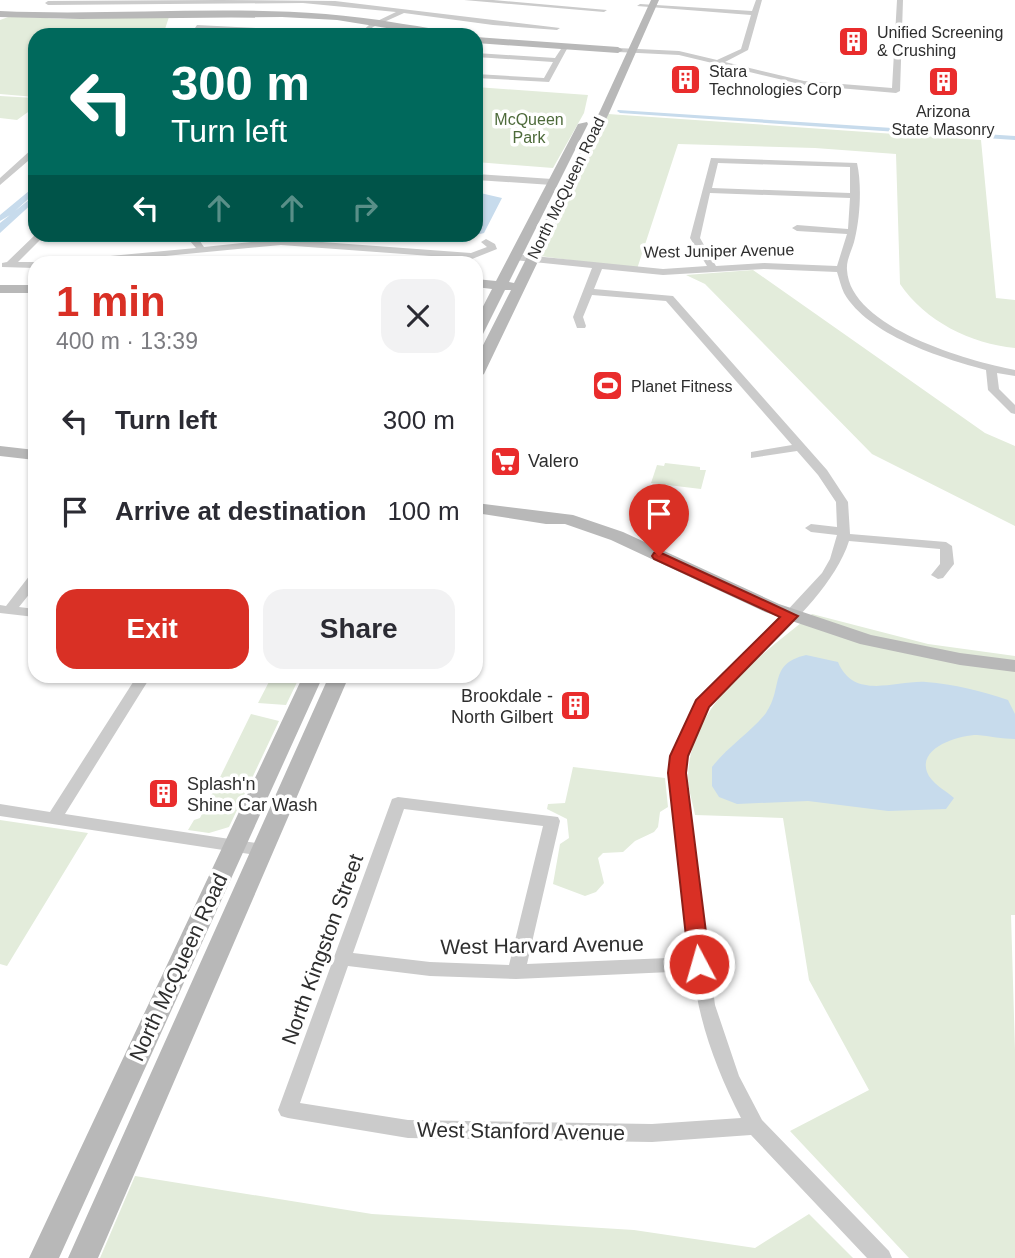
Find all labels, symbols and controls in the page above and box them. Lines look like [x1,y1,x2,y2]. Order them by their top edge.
building icon: Unified Screening & Crushing [837,24,871,58]
place label: Unified Screening & Crushing [877,24,1003,59]
icon: left [56,56,147,147]
text: 300 m [171,56,310,110]
building icon: Stara Technologies Corp [669,63,703,97]
place label: Stara Technologies Corp [709,63,842,98]
building icon: Arizona State Masonry [926,65,960,99]
place label: Arizona State Masonry [891,103,995,138]
park label: McQueen Park [494,111,564,146]
text: Turn left [171,113,287,149]
street label: North McQueen Road [524,114,608,262]
icon: left [127,189,165,227]
icon: ahead [200,189,238,227]
icon: ahead [273,189,311,227]
icon: right [346,189,384,227]
street label: West Juniper Avenue [644,241,795,261]
text: 1 min [56,278,166,325]
button: close [381,279,455,353]
text: 400 m · 13:39 [56,328,198,354]
sports icon: Planet Fitness [591,369,625,403]
place label: Planet Fitness [631,378,732,395]
icon: left [56,402,94,440]
text: Turn left [115,405,217,435]
text: 300 m [383,405,455,435]
supermarket icon: Valero [488,444,522,478]
place label: Valero [528,451,579,471]
pin [629,484,689,556]
icon: arrive [56,493,94,531]
icon: arrive [640,495,678,533]
text: Arrive at destination [115,496,366,526]
text: 100 m [387,496,460,526]
button: Exit [56,589,249,669]
button: Share [263,589,455,669]
place label: Brookdale - North Gilbert [451,686,553,727]
building icon: Brookdale - North Gilbert [559,689,593,723]
place label: Splash'n Shine Car Wash [187,774,317,815]
building icon: Splash'n Shine Car Wash [147,777,181,811]
street label: North Kingston Street [277,851,367,1047]
street label: North McQueen Road [124,870,232,1064]
position arrow [662,927,736,1001]
street label: West Harvard Avenue [440,932,644,958]
street label: West Stanford Avenue [417,1118,625,1144]

